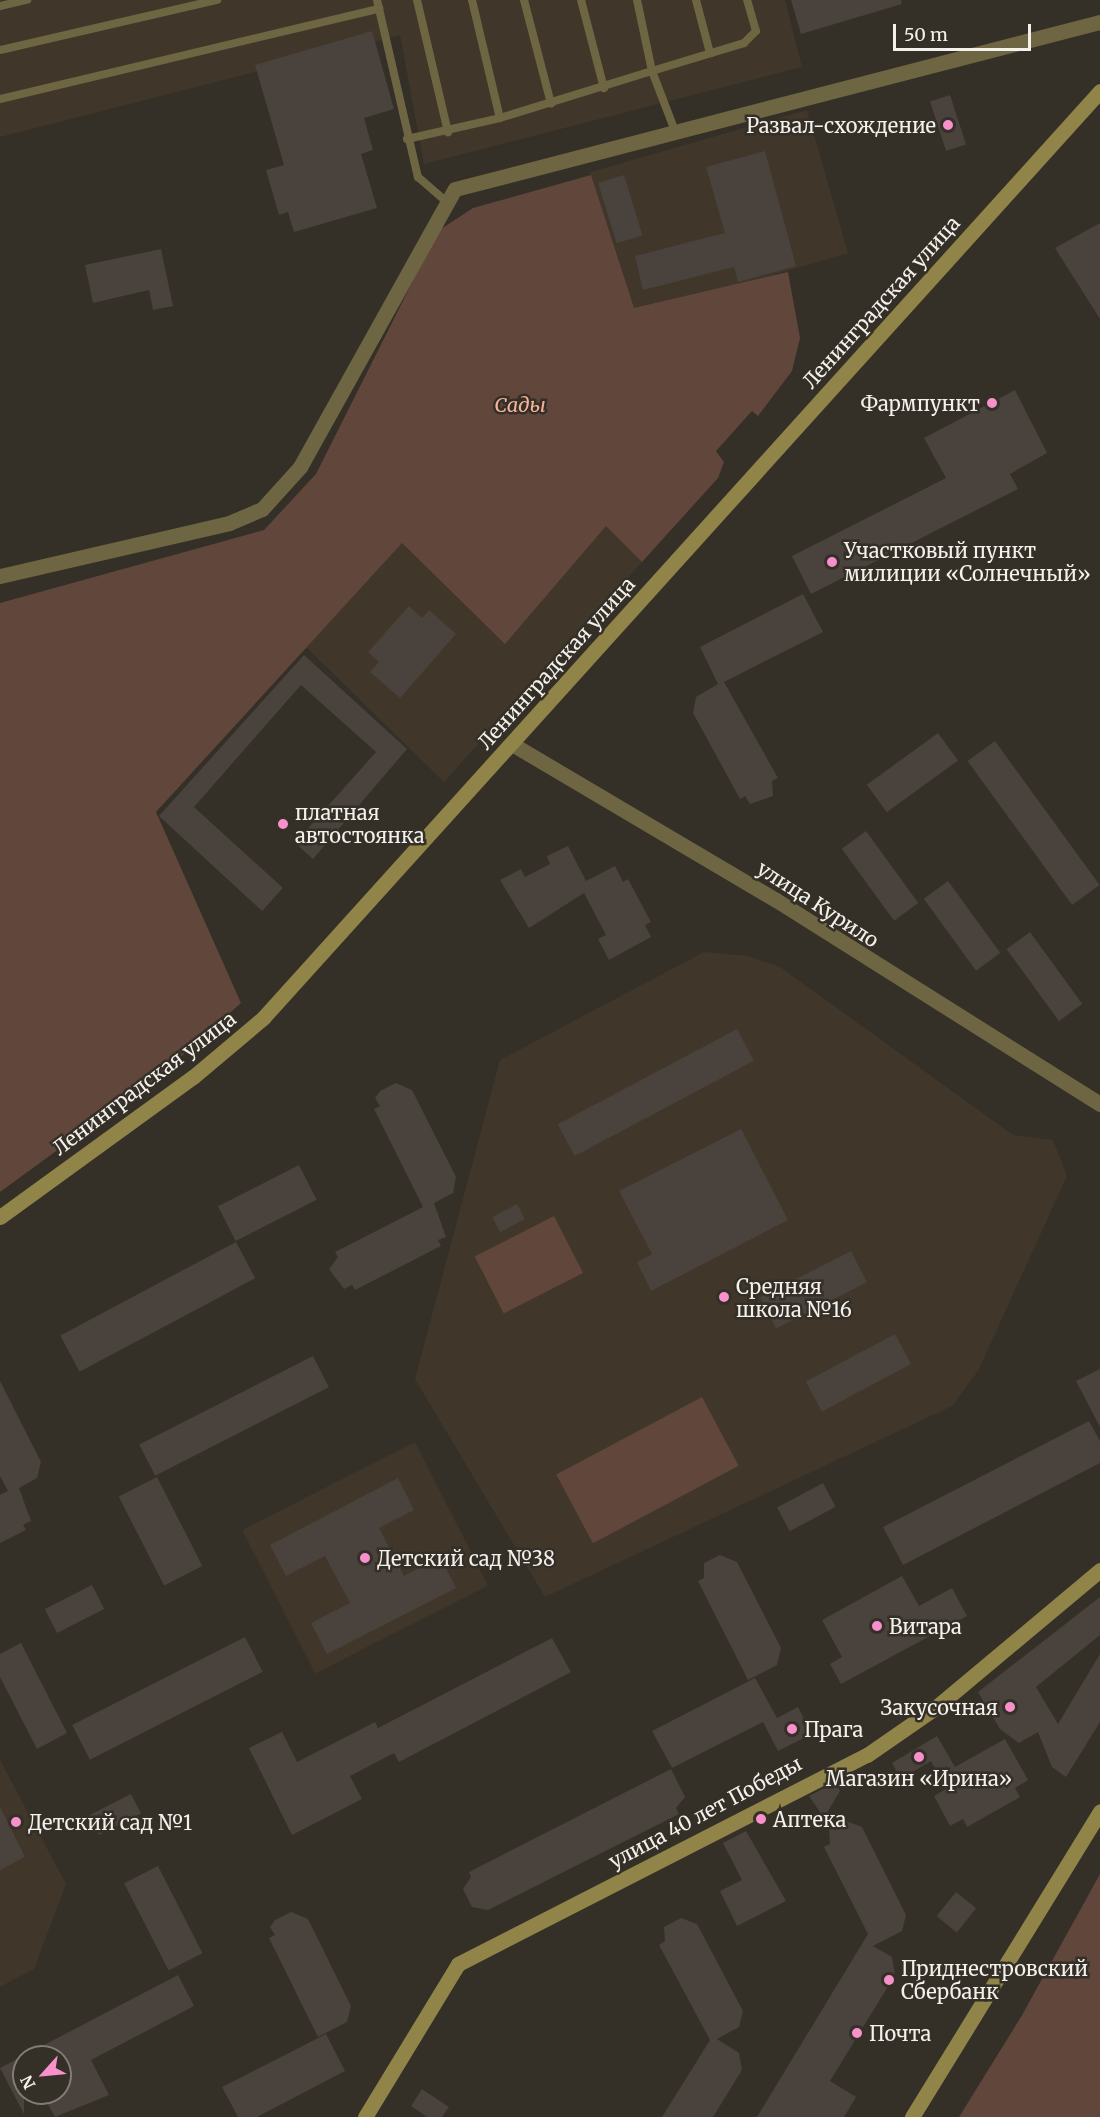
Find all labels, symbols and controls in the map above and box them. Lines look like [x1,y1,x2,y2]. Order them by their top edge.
scale bar [896,12,1034,50]
text: 50 m [904,23,948,46]
place label: Развал-схождение [746,113,936,137]
marker: Развал-схождение [941,118,955,132]
street label: Ленинградская улица [797,211,965,393]
place label: Фармпункт [861,391,980,415]
park label: Сады [494,392,546,416]
marker: Фармпункт [985,396,999,410]
place label: Участковый пункт милиции «Солнечный» [844,538,1091,585]
marker: Участковый пункт милиции «Солнечный» [825,555,839,569]
street label: Ленинградская улица [472,572,640,754]
place label: платная автостоянка [295,801,424,848]
marker: платная автостоянка [276,817,290,831]
street label: улица Курило [753,856,883,952]
street label: Ленинградская улица [48,1006,240,1160]
place label: Средняя школа №16 [736,1274,852,1321]
marker: Средняя школа №16 [717,1290,731,1304]
place label: Детский сад №38 [377,1546,555,1570]
marker: Детский сад №38 [358,1551,372,1565]
place label: Витара [889,1614,962,1638]
marker: Витара [870,1619,884,1633]
place label: Закусочная [880,1695,998,1719]
marker: Закусочная [1003,1700,1017,1714]
place label: Прага [804,1717,863,1741]
marker: Прага [785,1722,799,1736]
marker: Магазин «Ирина» [912,1750,926,1764]
street label: улица 40 лет Победы [604,1751,806,1873]
place label: Магазин «Ирина» [826,1766,1012,1790]
place label: Аптека [773,1807,846,1831]
place label: Детский сад №1 [28,1810,192,1834]
marker: Аптека [754,1812,768,1826]
marker: Детский сад №1 [9,1815,23,1829]
place label: Приднестровский Сбербанк [901,1956,1088,2003]
marker: Приднестровский Сбербанк [882,1973,896,1987]
place label: Почта [869,2021,931,2045]
marker: Почта [850,2026,864,2040]
north arrow [12,2045,72,2105]
text: N [16,2072,40,2092]

